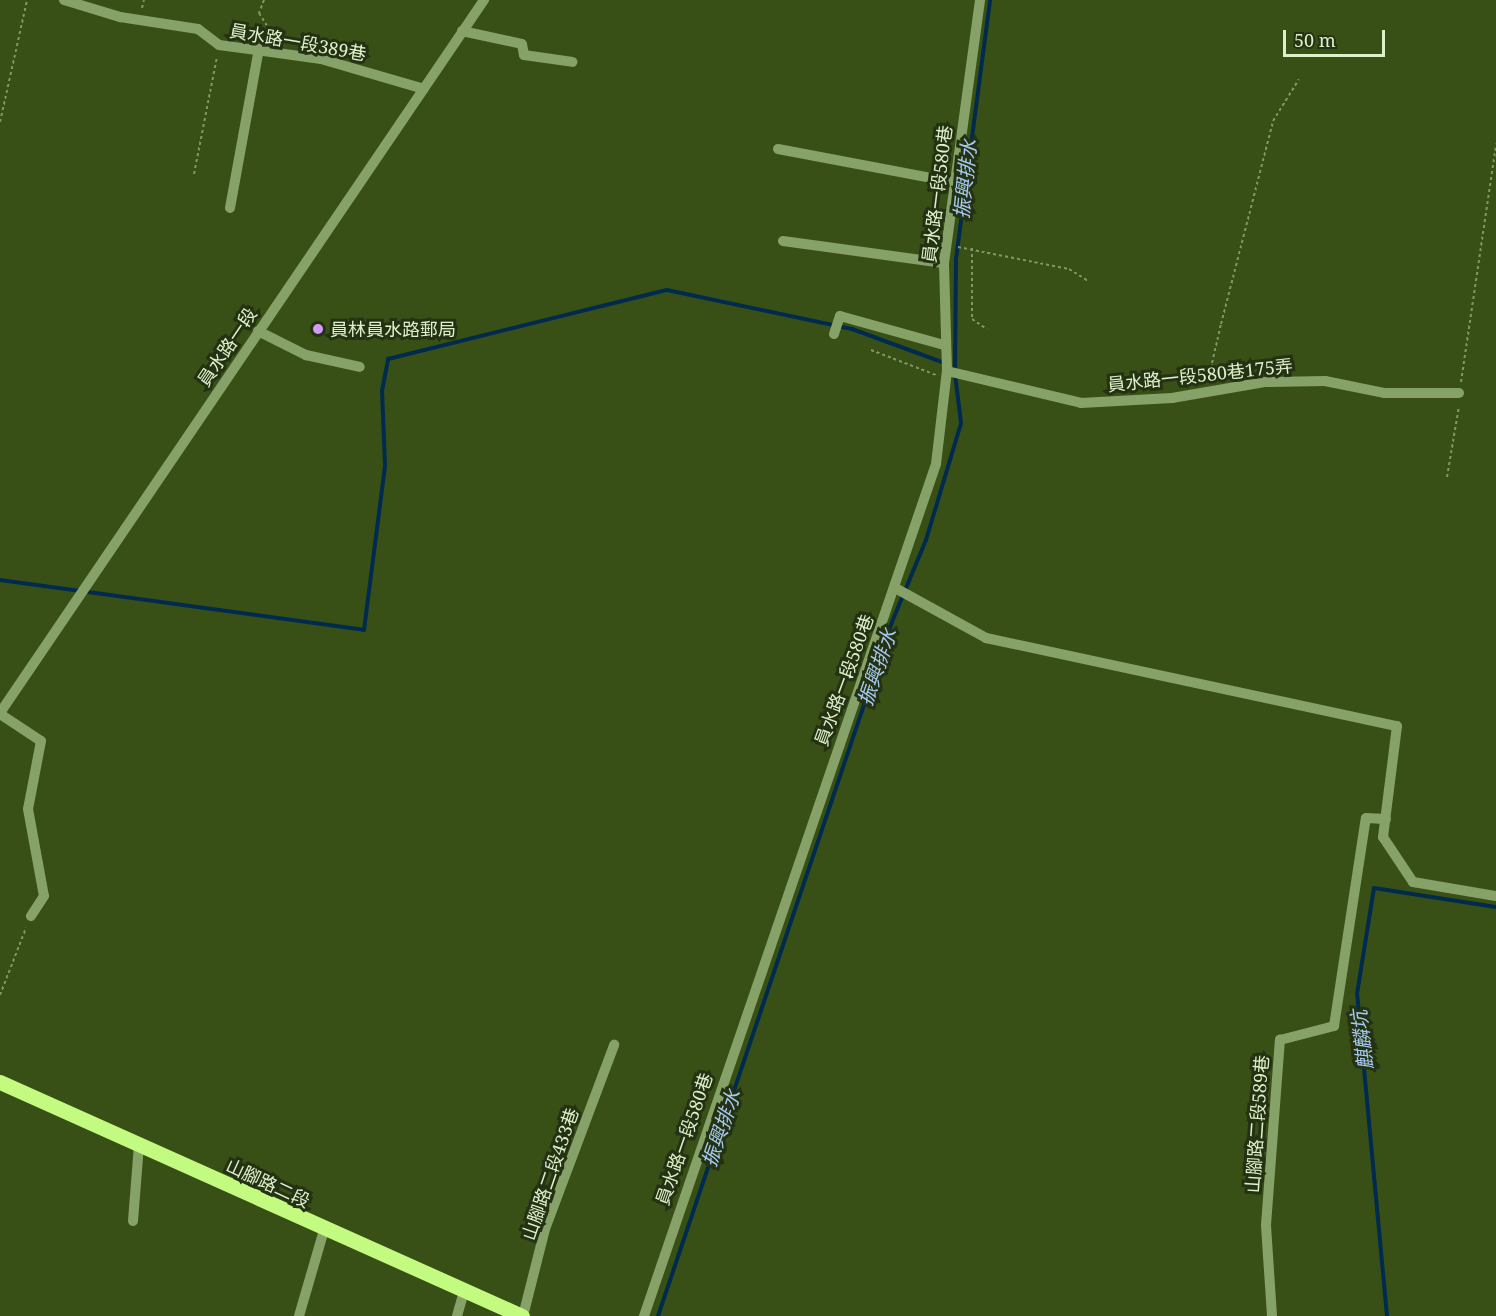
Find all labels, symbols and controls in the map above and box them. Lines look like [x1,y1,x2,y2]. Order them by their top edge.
scale bar [1286,18,1388,56]
street label: 員水路一段389巷 [228,19,368,65]
text: 50 m [1294,28,1336,52]
street label: 員水路一段580巷 [918,124,956,264]
water label: 振興排水 [949,138,981,220]
street label: 員水路一段 [193,304,261,390]
place label: 員林員水路郵局 [330,318,456,340]
marker: 員林員水路郵局 [311,322,325,336]
street label: 員水路一段580巷175弄 [1106,355,1294,395]
street label: 員水路一段580巷 [810,611,878,749]
water label: 振興排水 [853,625,901,709]
water label: 麒麟坑 [1346,1009,1378,1071]
street label: 山腳路二段589巷 [1241,1054,1273,1194]
street label: 員水路一段580巷 [651,1070,717,1208]
water label: 振興排水 [697,1086,745,1170]
street label: 山腳路二段433巷 [517,1105,583,1243]
street label: 山腳路二段 [223,1154,313,1212]

